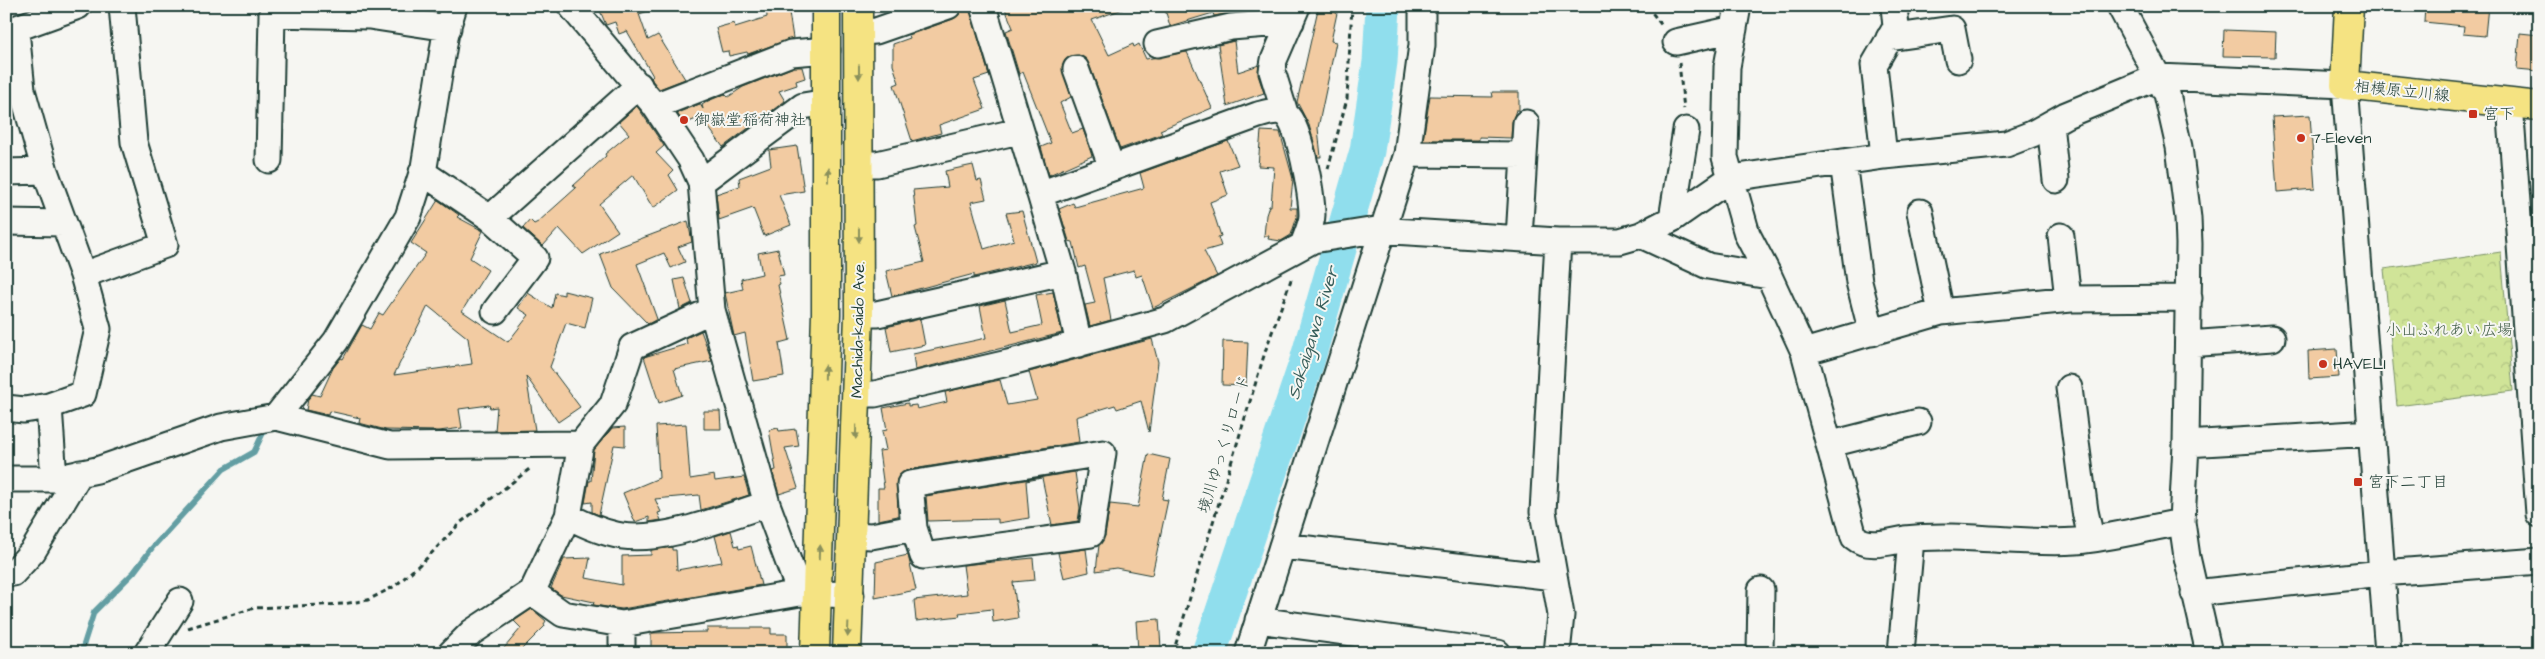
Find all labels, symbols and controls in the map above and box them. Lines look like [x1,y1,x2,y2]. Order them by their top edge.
one-way arrow [855,65,863,81]
street label: 相模原立川線 [2353,75,2451,107]
place label: 宮下 [2483,103,2515,125]
marker: 宮下 [2467,108,2479,120]
place label: 御嶽堂稲荷神社 [694,109,806,131]
marker: 御嶽堂稲荷神社 [678,114,690,126]
place label: 7-Eleven [2311,127,2371,149]
marker: 7-Eleven [2295,132,2307,144]
one-way arrow [824,166,832,182]
one-way arrow [855,227,863,243]
street label: Machida-kaido Ave. [846,262,870,398]
water label: Sakaigawa River [1281,262,1347,403]
park label: 小山ふれあい広場 [2385,319,2513,341]
place label: HAVELI [2333,353,2386,375]
marker: HAVELI [2317,358,2329,370]
one-way arrow [821,363,829,379]
street label: 境川ゆっくりロード [1192,372,1256,516]
one-way arrow [851,425,859,441]
place label: 宮下二丁目 [2368,471,2448,493]
marker: 宮下二丁目 [2352,476,2364,488]
one-way arrow [816,543,824,559]
one-way arrow [844,622,852,638]

